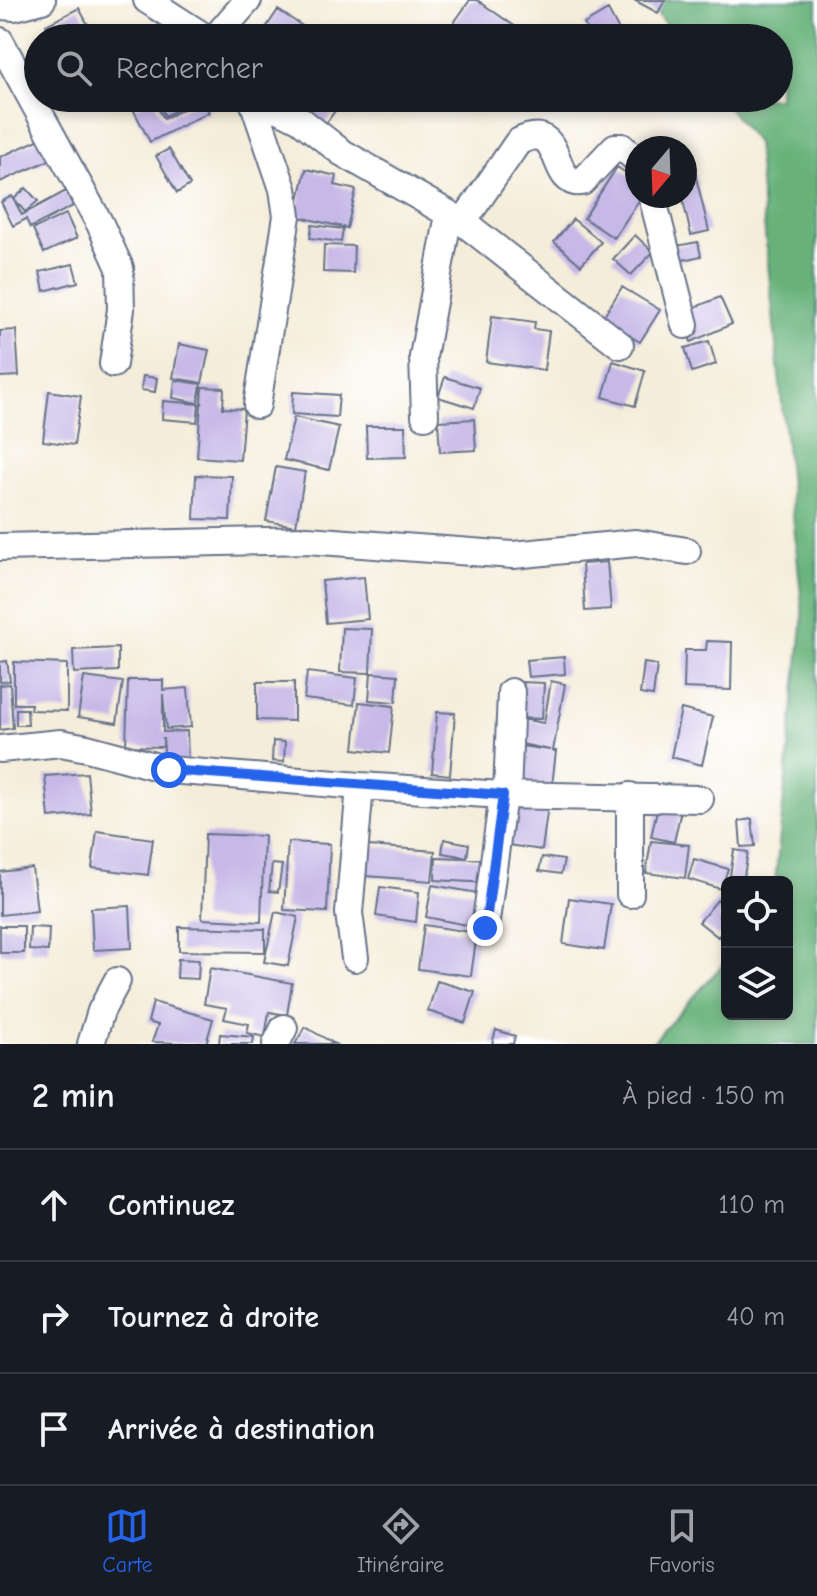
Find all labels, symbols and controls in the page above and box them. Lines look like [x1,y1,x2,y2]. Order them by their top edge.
search box [24,24,793,112]
icon: search [52,46,96,90]
text: Rechercher [116,51,263,86]
north arrow [625,136,697,208]
route start [151,752,187,788]
map controls [721,876,793,1020]
button: locate [721,876,793,948]
route end [467,910,503,946]
button: layers [721,948,793,1020]
text: 2 min [32,1076,115,1116]
text: À pied · 150 m [622,1081,785,1111]
icon: ahead [32,1183,76,1227]
text: Continuez [108,1188,234,1223]
text: 110 m [718,1190,785,1220]
icon: right [32,1295,76,1339]
text: Tournez à droite [108,1300,319,1335]
text: 40 m [726,1302,785,1332]
icon: arrive [32,1407,76,1451]
text: Arrivée à destination [108,1412,375,1447]
tab: Carte [102,1504,153,1578]
tab: Itinéraire [357,1504,444,1578]
tab: Favoris [649,1504,715,1578]

